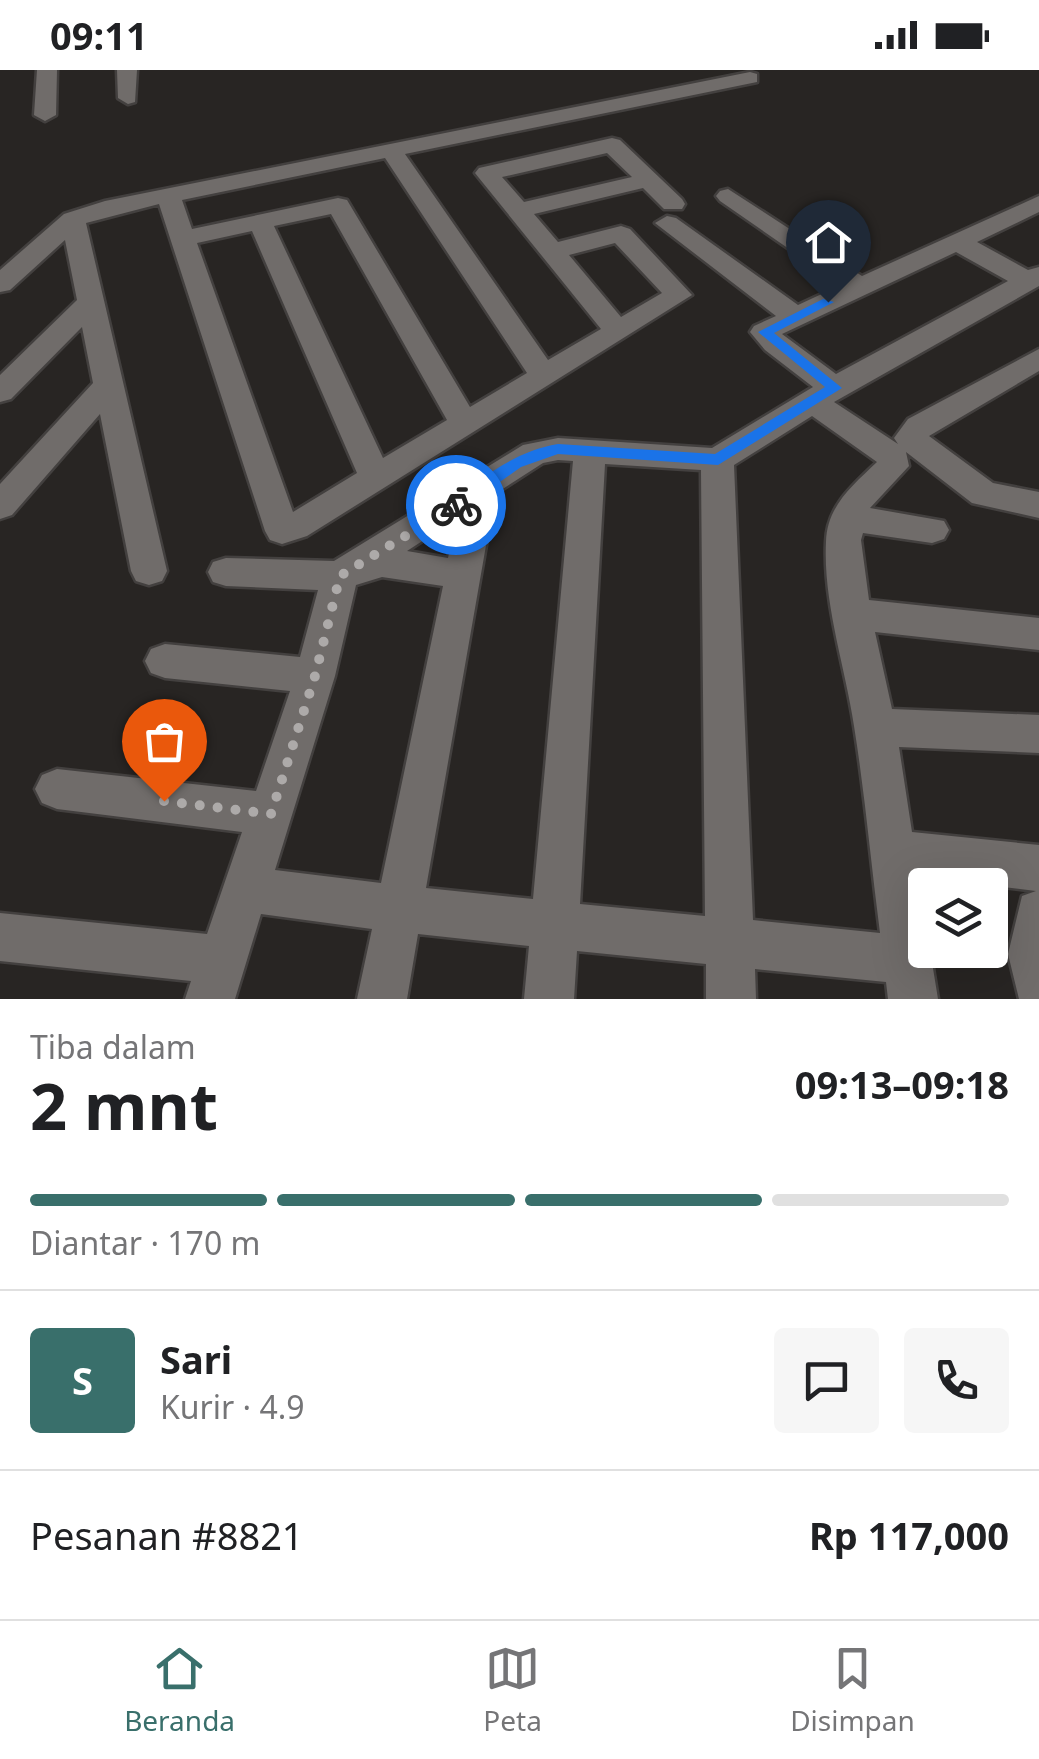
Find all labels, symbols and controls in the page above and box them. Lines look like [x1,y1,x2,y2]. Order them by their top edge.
text: 09:11 [50,9,148,61]
pin [786,200,871,303]
icon: home [801,215,856,270]
courier [406,455,506,555]
icon: bike [429,478,484,533]
pin [122,699,207,802]
icon: bag [137,714,192,769]
map controls [908,868,1008,968]
button: layers [908,868,1008,968]
text: Tiba dalam [30,1025,196,1068]
text: 09:13–09:18 [795,1058,1009,1110]
text: 2 mnt [30,1061,218,1149]
text: Diantar · 170 m [30,1221,260,1264]
button: chat [774,1328,879,1433]
button: phone [904,1328,1009,1433]
text: Sari [160,1333,232,1385]
text: S [72,1354,93,1406]
text: Kurir · 4.9 [160,1385,305,1428]
text: Pesanan #8821 [30,1509,304,1561]
text: Rp 117,000 [809,1509,1009,1561]
tab: Beranda [124,1641,235,1739]
tab: Peta [483,1641,542,1739]
tab: Disimpan [790,1641,915,1739]

